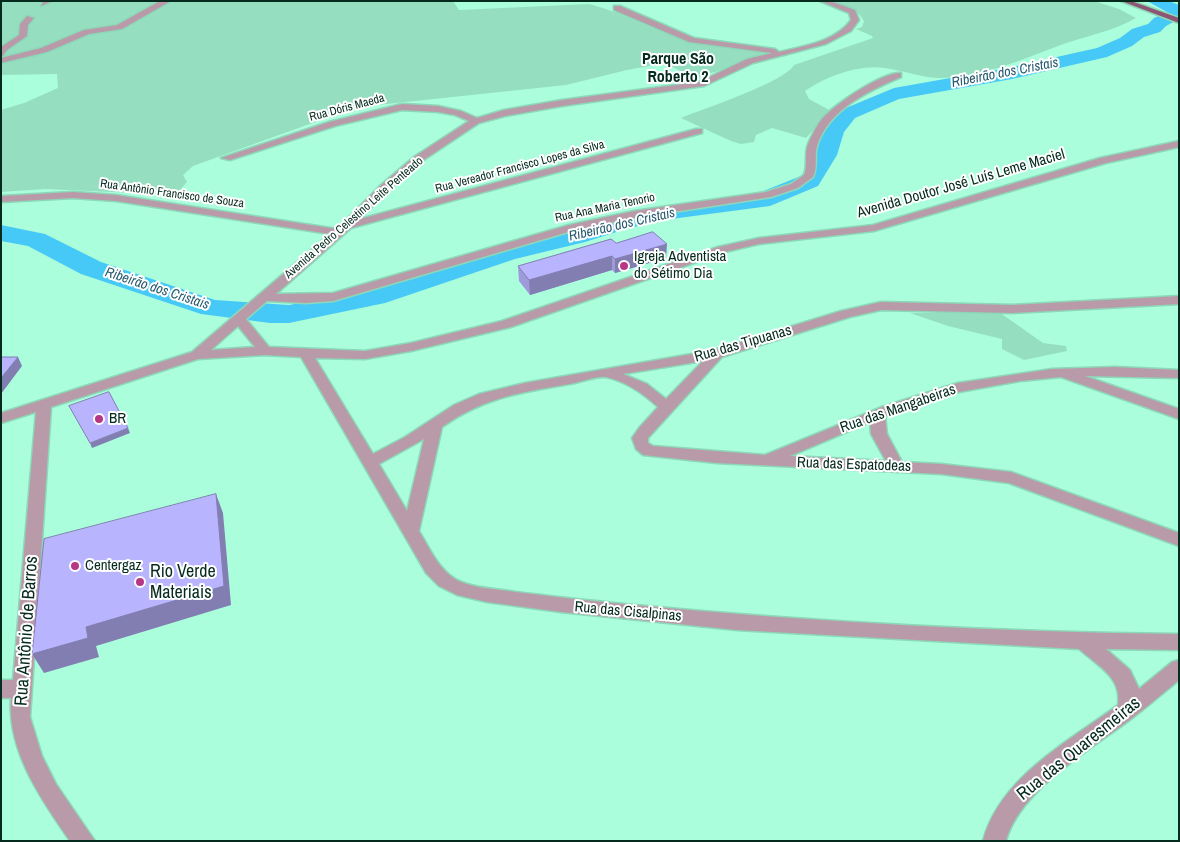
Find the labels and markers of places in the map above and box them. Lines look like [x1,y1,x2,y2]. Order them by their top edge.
place label: Igreja Adventista do Sétimo Dia [634,248,726,283]
marker: Igreja Adventista do Sétimo Dia [618,260,630,272]
place label: BR [109,410,126,428]
marker: BR [93,413,105,425]
place label: Centergaz [85,557,142,575]
marker: Centergaz [69,560,81,572]
place label: Rio Verde Materiais [150,561,216,604]
marker: Rio Verde Materiais [134,576,146,588]

